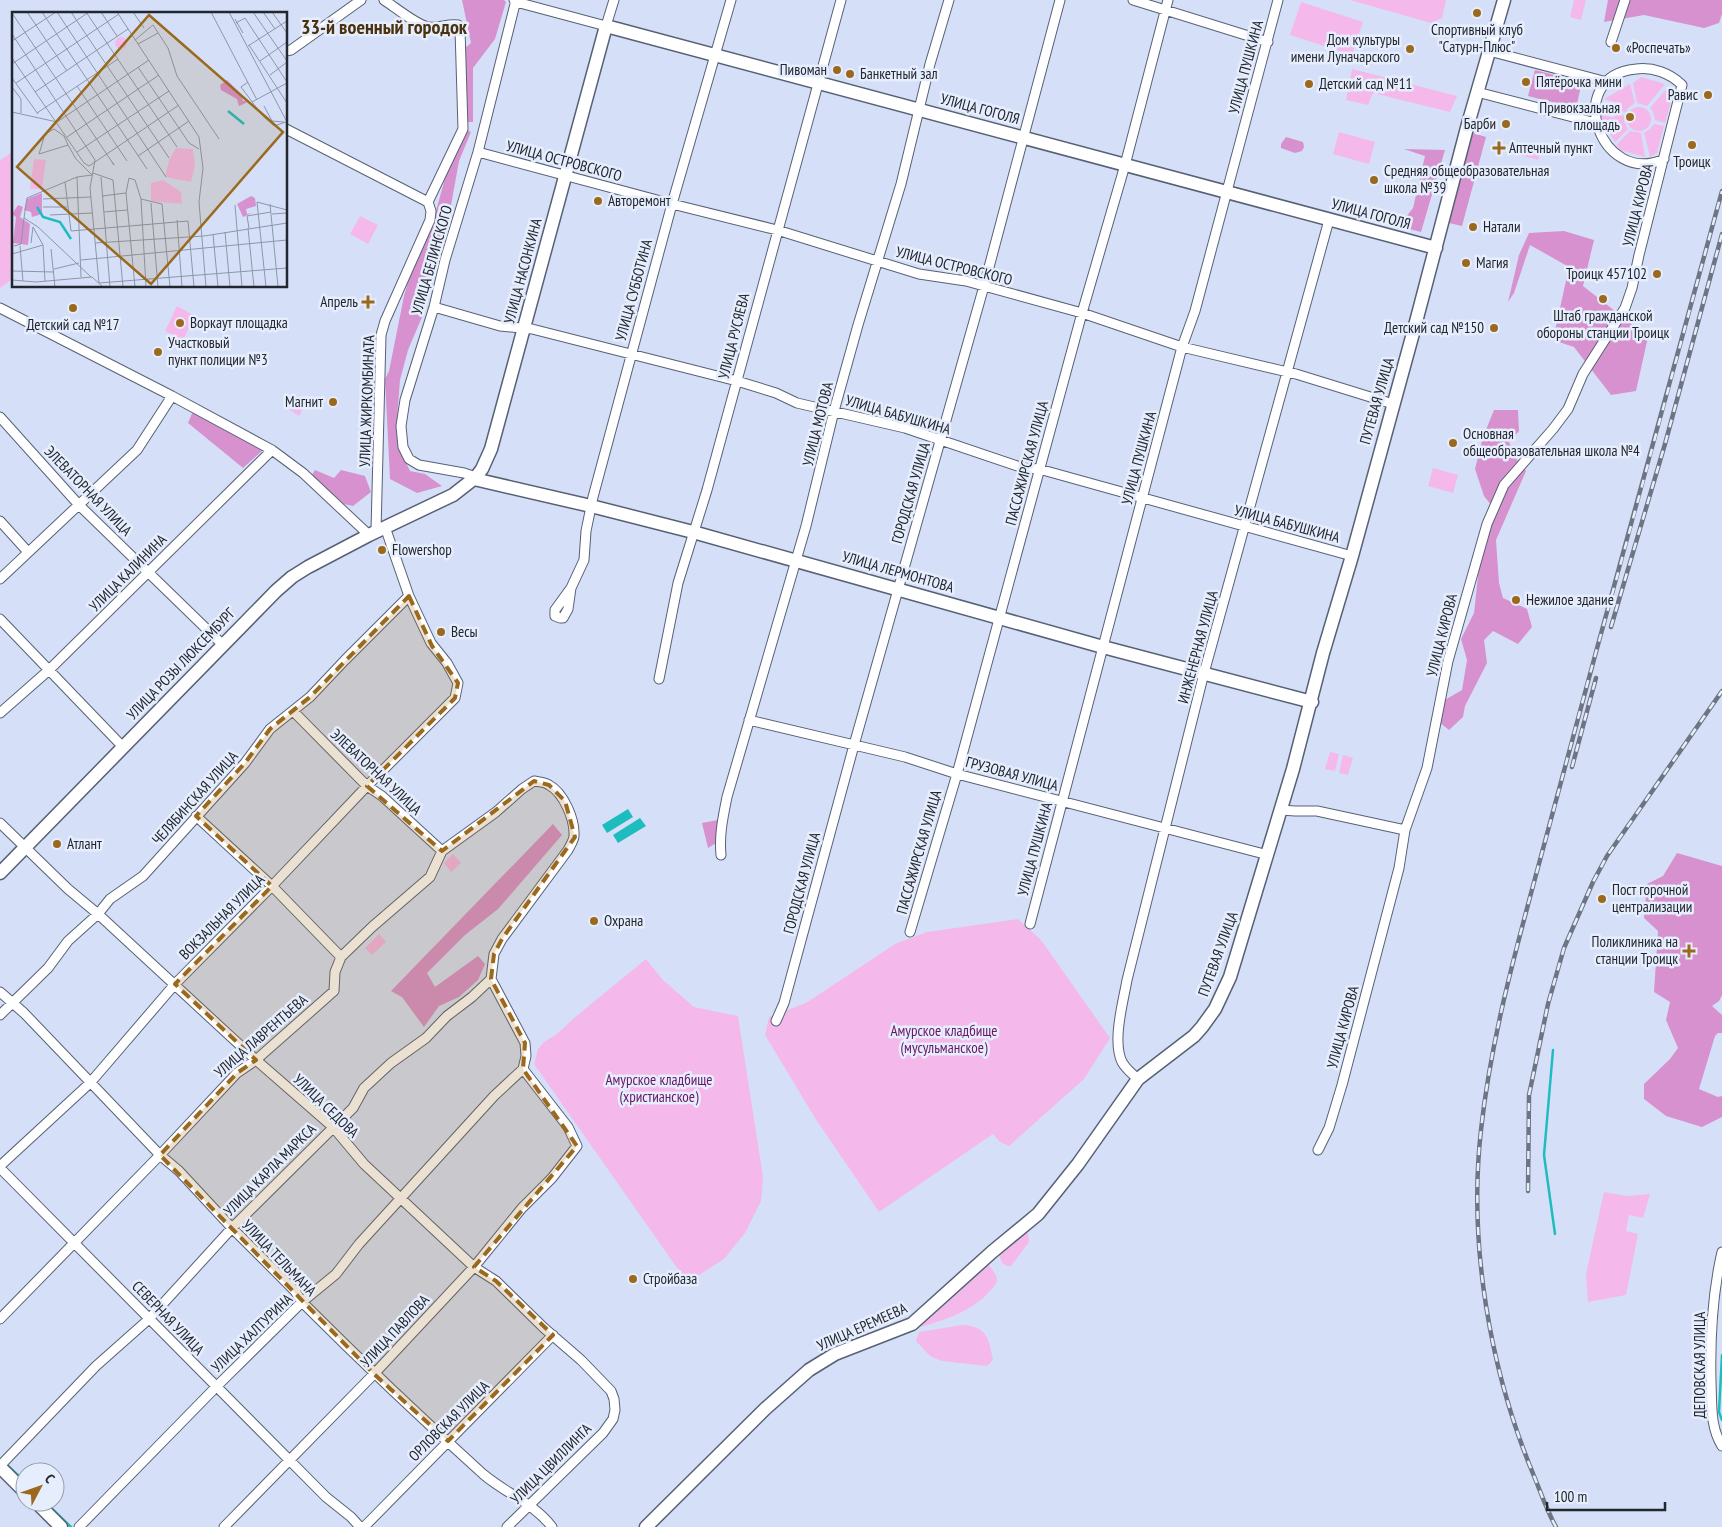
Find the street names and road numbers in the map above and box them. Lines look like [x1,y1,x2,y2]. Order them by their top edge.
street label: УЛИЦА ПУШКИНА [1224,17,1267,116]
street label: УЛИЦА ГОГОЛЯ [938,89,1022,128]
street label: УЛИЦА ОСТРОВСКОГО [504,136,624,185]
street label: УЛИЦА КИРОВА [1618,161,1657,248]
street label: УЛИЦА ГОГОЛЯ [1329,194,1413,233]
street label: УЛИЦА БЕЛИНСКОГО [407,203,456,317]
street label: УЛИЦА НАСОНКИНА [499,215,546,326]
street label: УЛИЦА СУББОТИНА [611,236,656,343]
street label: УЛИЦА ОСТРОВСКОГО [894,242,1014,289]
street label: УЛИЦА РУСЯЕВА [714,290,754,381]
street label: УЛИЦА ЖИРКОМБИНАТА [355,334,378,467]
street label: ПУТЕВАЯ УЛИЦА [1355,355,1398,446]
street label: УЛИЦА МОТОВА [798,379,837,468]
street label: УЛИЦА БАБУШКИНА [843,390,954,439]
street label: ПАССАЖИРСКАЯ УЛИЦА [1001,398,1053,527]
street label: УЛИЦА ПУШКИНА [1117,408,1160,507]
street label: ГОРОДСКАЯ УЛИЦА [887,439,934,546]
street label: ЭЛЕВАТОРНАЯ УЛИЦА [41,442,137,540]
street label: УЛИЦА БАБУШКИНА [1232,500,1343,547]
street label: УЛИЦА КАЛИНИНА [85,529,171,615]
street label: УЛИЦА ЛЕРМОНТОВА [840,546,957,597]
street label: ИНЖЕНЕРНАЯ УЛИЦА [1173,587,1222,705]
street label: УЛИЦА КИРОВА [1422,591,1461,678]
street label: УЛИЦА РОЗЫ ЛЮКСЕМБУРГ [122,603,239,723]
street label: ЭЛЕВАТОРНАЯ УЛИЦА [327,724,427,819]
street label: ЧЕЛЯБИНСКАЯ УЛИЦА [147,746,242,849]
street label: ГРУЗОВАЯ УЛИЦА [964,752,1061,795]
street label: ПАССАЖИРСКАЯ УЛИЦА [892,787,946,916]
street label: УЛИЦА ПУШКИНА [1013,799,1056,898]
street label: ГОРОДСКАЯ УЛИЦА [779,829,824,936]
street label: ВОКЗАЛЬНАЯ УЛИЦА [175,869,269,963]
street label: ПУТЕВАЯ УЛИЦА [1193,908,1242,999]
street label: УЛИЦА КИРОВА [1322,983,1363,1070]
street label: УЛИЦА ЛАВРЕНТЬЕВА [210,989,312,1081]
street label: УЛИЦА СЕДОВА [290,1070,364,1142]
street label: УЛИЦА КАРЛА МАРКСА [219,1119,320,1220]
street label: УЛИЦА ТЕЛЬМАНА [238,1215,321,1301]
street label: СЕВЕРНАЯ УЛИЦА [128,1276,209,1359]
street label: УЛИЦА ХАЛТУРИНА [207,1289,297,1376]
street label: УЛИЦА ПАВЛОВА [356,1290,434,1371]
street label: УЛИЦА ЕРЕМЕЕВА [814,1298,911,1355]
street label: ДЕПОВСКАЯ УЛИЦА [1690,1311,1709,1418]
street label: ОРЛОВСКАЯ УЛИЦА [404,1376,494,1465]
street label: УЛИЦА ЦВИЛЛИНГА [506,1419,596,1508]

